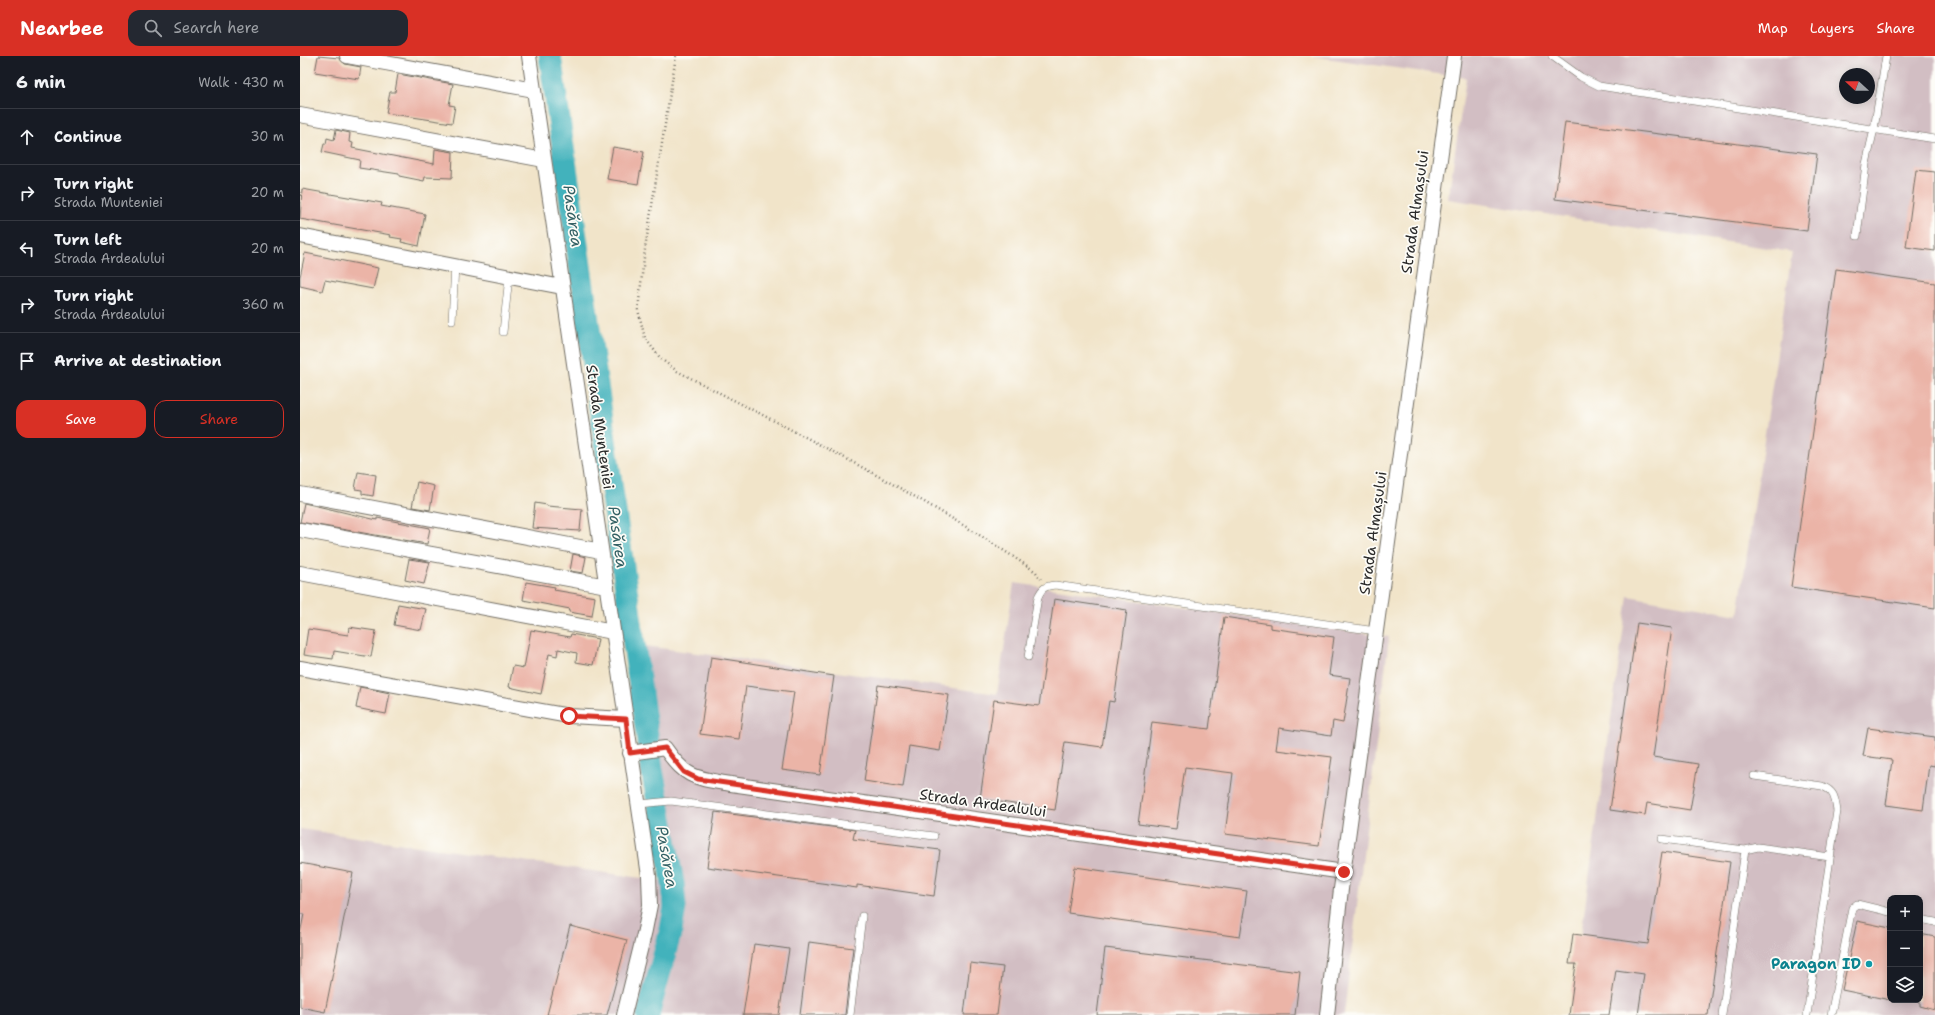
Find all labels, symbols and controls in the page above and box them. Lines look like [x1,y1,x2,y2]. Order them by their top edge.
search box [128,10,408,46]
text: Nearbee [20,16,104,41]
icon: search [142,17,164,39]
text: Search here [174,18,259,38]
text: Map [1758,19,1788,37]
text: Layers [1810,19,1854,37]
text: Share [1876,19,1915,37]
north arrow [1839,68,1875,104]
text: 6 min [16,71,66,93]
text: Walk · 430 m [198,74,284,91]
icon: ahead [16,126,38,148]
text: Continue [54,127,122,147]
text: 30 m [250,128,284,145]
street label: Strada Almașului [1396,149,1435,275]
text: Turn right [54,174,134,194]
icon: right [16,182,38,204]
text: 20 m [251,184,284,201]
water label: Pasărea [558,184,588,248]
text: Strada Munteniei [54,194,163,211]
text: Turn left [54,230,122,250]
icon: left [16,238,38,260]
text: 20 m [251,240,284,257]
text: Strada Ardealului [54,250,165,267]
text: Turn right [54,286,134,306]
icon: right [16,294,38,316]
text: 360 m [242,296,284,313]
text: Strada Ardealului [54,306,165,323]
icon: arrive [16,350,38,372]
text: Arrive at destination [54,351,222,371]
street label: Strada Munteniei [581,363,619,491]
button: Save [16,400,146,438]
button: Share [154,400,284,438]
street label: Strada Almașului [1354,470,1393,596]
water label: Pasărea [603,505,633,569]
route start [560,707,578,725]
street label: Strada Ardealului [918,784,1048,822]
water label: Pasărea [651,824,683,890]
route end [1335,863,1353,881]
map controls [1887,895,1923,1003]
button: + [1887,895,1923,931]
button: − [1887,931,1923,967]
place label: Paragon ID [1771,954,1861,974]
marker: Paragon ID [1864,959,1874,969]
button: layers [1887,967,1923,1003]

